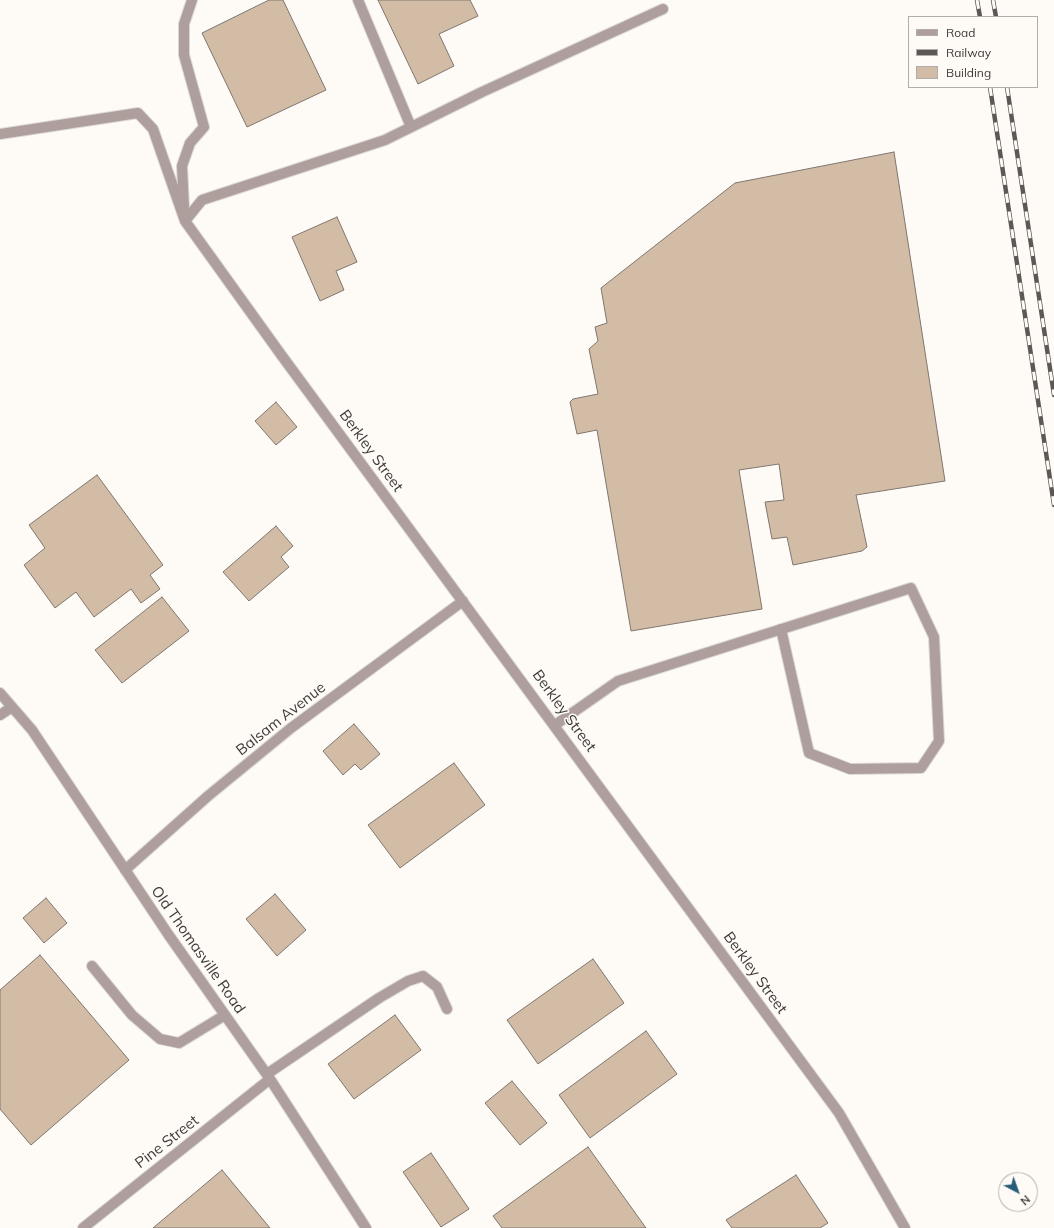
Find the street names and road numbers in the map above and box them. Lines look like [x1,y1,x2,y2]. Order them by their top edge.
street label: Berkley Street [335,407,407,495]
street label: Berkley Street [528,667,600,755]
street label: Balsam Avenue [233,678,329,760]
street label: Old Thomasville Road [147,883,249,1017]
street label: Berkley Street [719,929,791,1017]
street label: Pine Street [132,1112,202,1172]

